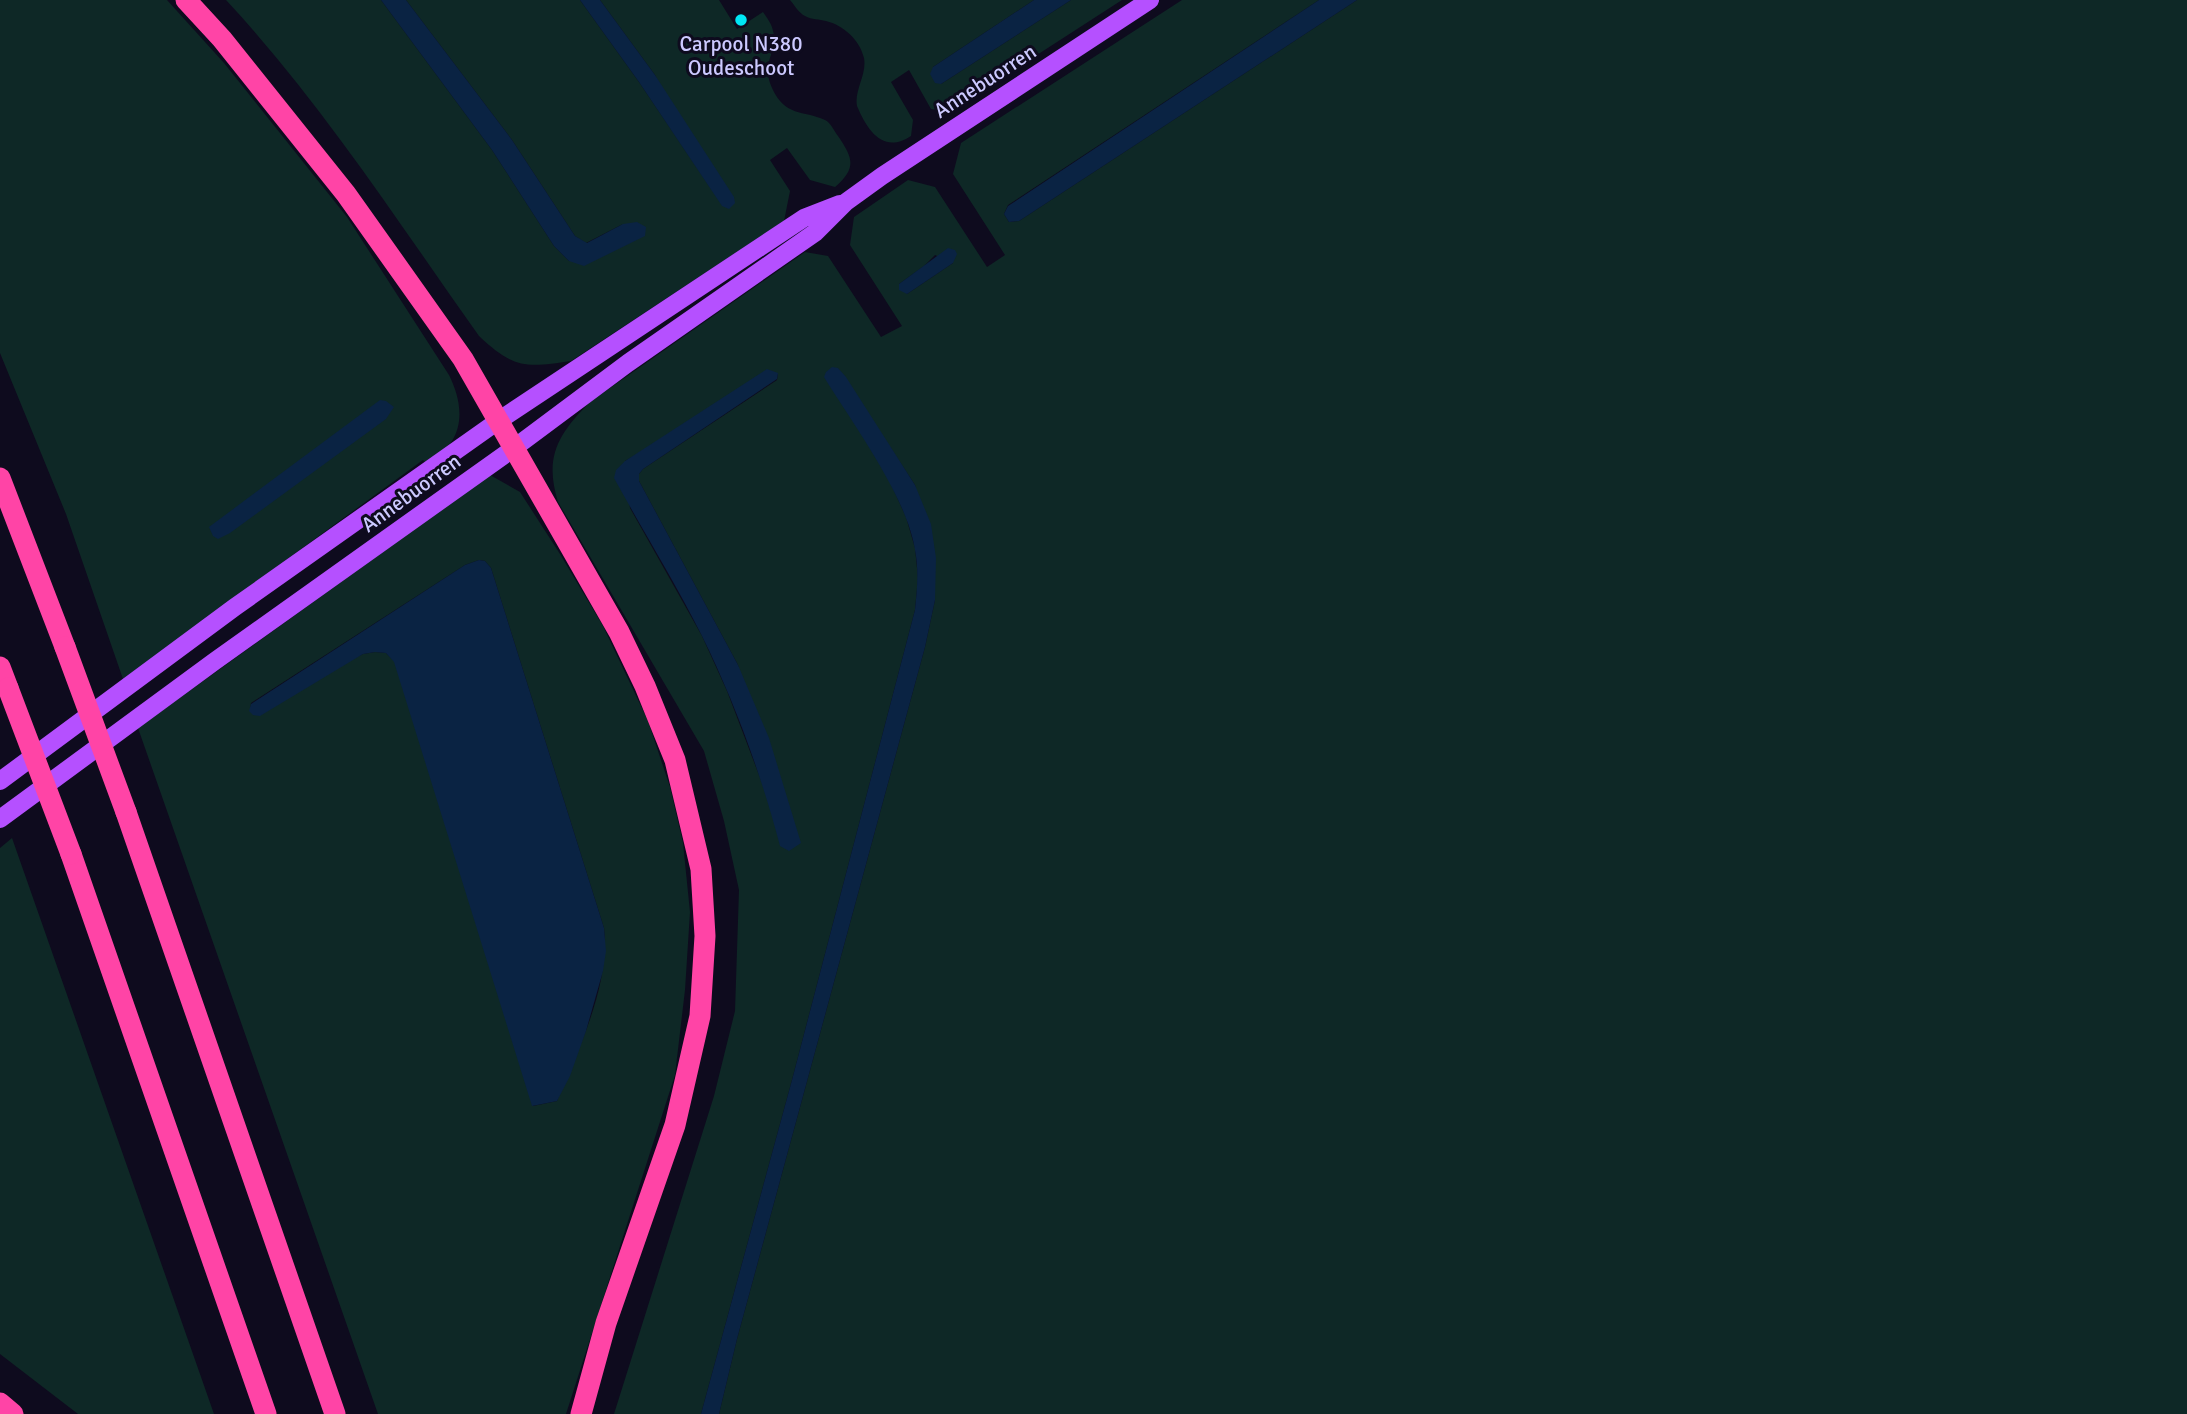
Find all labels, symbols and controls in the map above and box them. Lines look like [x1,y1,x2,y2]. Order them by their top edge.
marker: Carpool N380 Oudeschoot [733,12,749,28]
place label: Carpool N380 Oudeschoot [680,31,802,81]
street label: Annebuorren [929,38,1041,124]
street label: Annebuorren [356,448,466,538]

